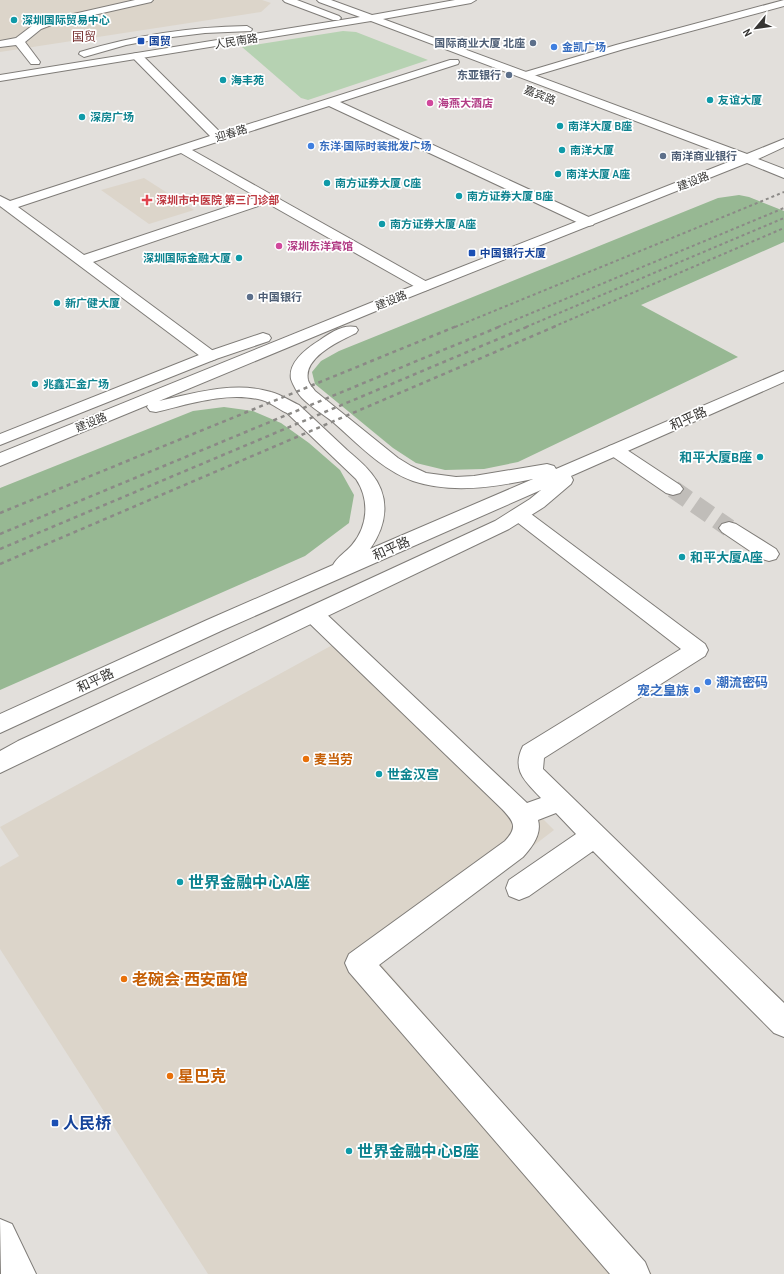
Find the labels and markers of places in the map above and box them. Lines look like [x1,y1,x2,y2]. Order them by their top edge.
place label: 深圳国际贸易中心 [22,13,110,27]
marker: 深圳国际贸易中心 [9,15,19,25]
place label: 国贸 [149,34,171,48]
marker: 国贸 [136,36,146,46]
place label: 国际商业大厦 北座 [434,36,525,50]
marker: 国际商业大厦 北座 [528,38,538,48]
place label: 金凯广场 [562,40,606,54]
marker: 金凯广场 [549,42,559,52]
place label: 东亚银行 [457,68,501,82]
marker: 东亚银行 [504,70,514,80]
place label: 海丰苑 [231,73,264,87]
marker: 海丰苑 [218,75,228,85]
place label: 友谊大厦 [718,93,762,107]
marker: 友谊大厦 [705,95,715,105]
place label: 海燕大酒店 [438,96,493,110]
marker: 海燕大酒店 [425,98,435,108]
place label: 深房广场 [90,110,134,124]
marker: 深房广场 [77,112,87,122]
place label: 南洋大厦 B座 [568,119,632,133]
marker: 南洋大厦 B座 [555,121,565,131]
place label: 东洋·国际时装批发广场 [319,139,432,153]
marker: 东洋·国际时装批发广场 [306,141,316,151]
place label: 南洋大厦 [570,143,614,157]
marker: 南洋大厦 [557,145,567,155]
place label: 南洋商业银行 [671,149,737,163]
marker: 南洋商业银行 [658,151,668,161]
place label: 南洋大厦 A座 [566,167,630,181]
marker: 南洋大厦 A座 [553,169,563,179]
place label: 南方证券大厦 C座 [335,176,421,190]
marker: 南方证券大厦 C座 [322,178,332,188]
place label: 南方证券大厦 B座 [467,189,553,203]
marker: 南方证券大厦 B座 [454,191,464,201]
place label: 深圳市中医院 第三门诊部 [156,193,280,207]
marker: 深圳市中医院 第三门诊部 [141,194,153,206]
place label: 南方证券大厦 A座 [390,217,476,231]
marker: 南方证券大厦 A座 [377,219,387,229]
place label: 深圳东洋宾馆 [287,239,353,253]
marker: 深圳东洋宾馆 [274,241,284,251]
place label: 中国银行大厦 [480,246,546,260]
marker: 中国银行大厦 [467,248,477,258]
place label: 深圳国际金融大厦 [143,251,231,265]
marker: 深圳国际金融大厦 [234,253,244,263]
place label: 中国银行 [258,290,302,304]
marker: 中国银行 [245,292,255,302]
place label: 新广健大厦 [65,296,120,310]
marker: 新广健大厦 [52,298,62,308]
place label: 兆鑫汇金广场 [43,377,109,391]
marker: 兆鑫汇金广场 [30,379,40,389]
place label: 和平大厦B座 [679,449,752,466]
marker: 和平大厦B座 [755,452,765,462]
place label: 和平大厦A座 [690,549,763,566]
marker: 和平大厦A座 [677,552,687,562]
place label: 潮流密码 [716,674,768,691]
marker: 潮流密码 [703,677,713,687]
place label: 宠之皇族 [637,682,689,699]
marker: 宠之皇族 [692,685,702,695]
place label: 麦当劳 [314,751,353,768]
marker: 麦当劳 [301,754,311,764]
place label: 世金汉宫 [387,766,439,783]
marker: 世金汉宫 [374,769,384,779]
place label: 世界金融中心A座 [188,871,309,893]
marker: 世界金融中心A座 [175,877,185,887]
place label: 老碗会·西安面馆 [132,968,248,990]
marker: 老碗会·西安面馆 [119,974,129,984]
place label: 星巴克 [178,1065,226,1087]
marker: 星巴克 [165,1071,175,1081]
place label: 人民桥 [63,1112,112,1134]
marker: 人民桥 [50,1118,60,1128]
place label: 世界金融中心B座 [357,1140,478,1162]
marker: 世界金融中心B座 [344,1146,354,1156]

